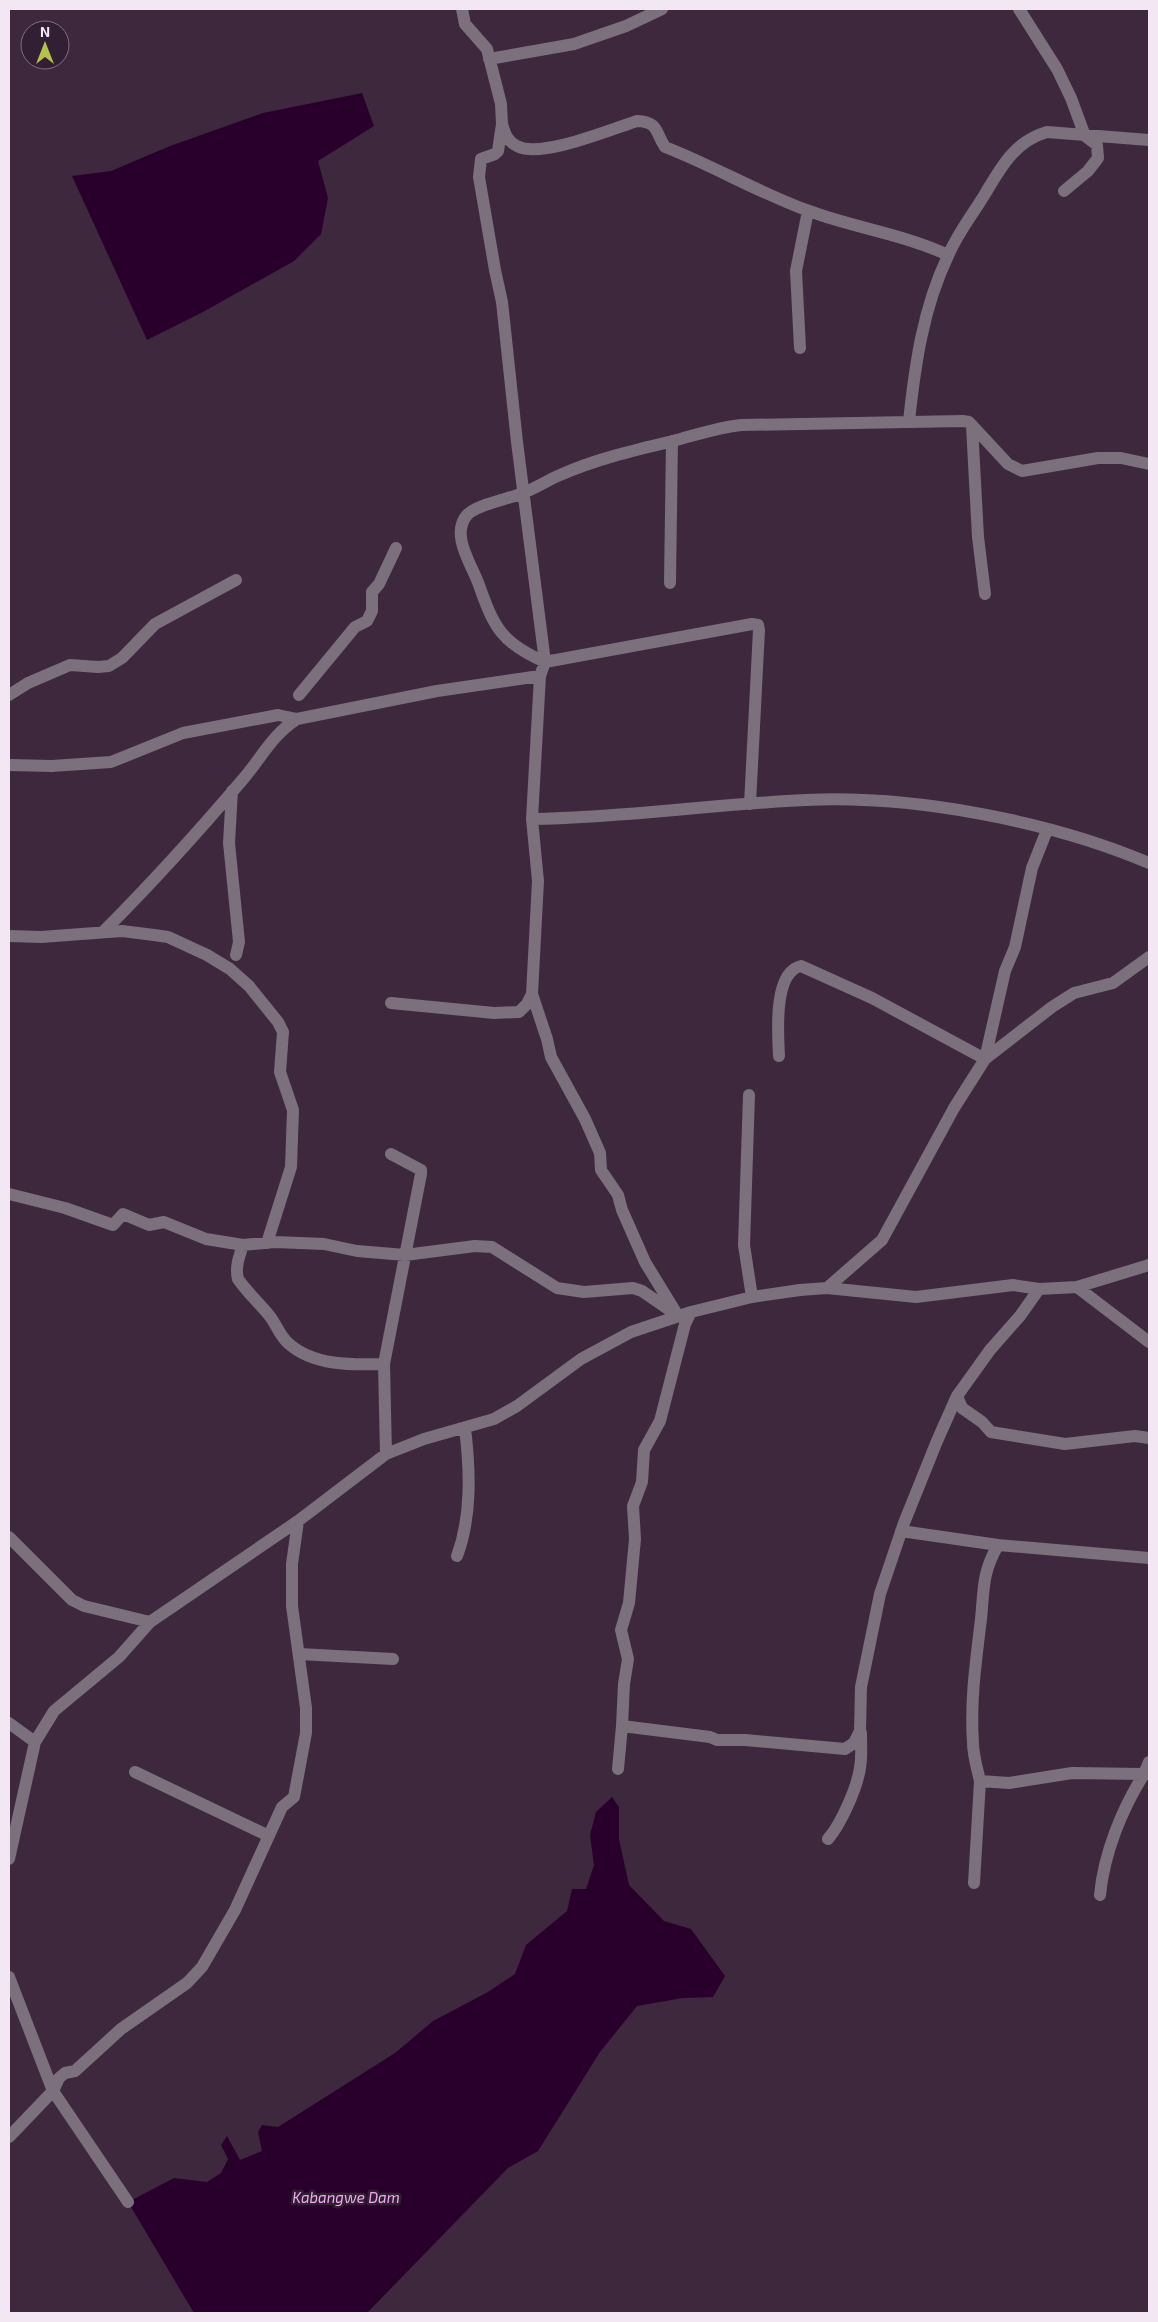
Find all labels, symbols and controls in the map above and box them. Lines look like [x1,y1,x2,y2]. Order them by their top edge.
north arrow [20,20,70,70]
text: N [40,23,50,40]
water label: Kabangwe Dam [292,2188,400,2206]

